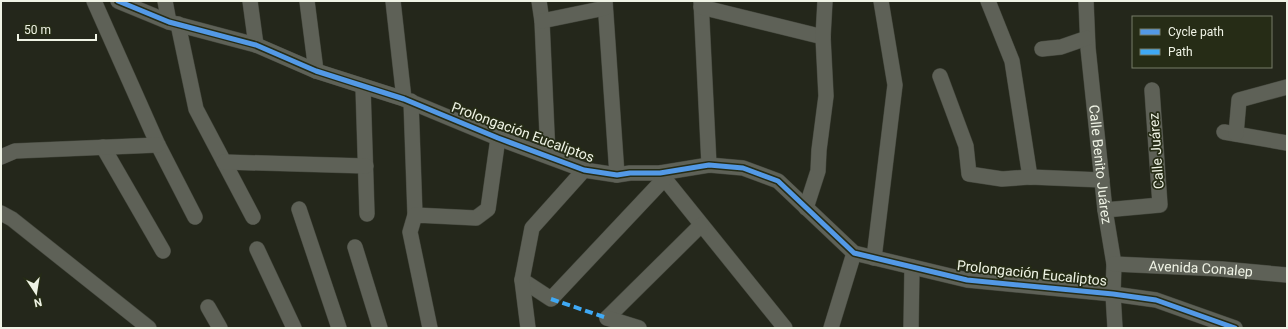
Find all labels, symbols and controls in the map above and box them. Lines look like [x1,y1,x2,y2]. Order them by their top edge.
scale bar [18,16,96,42]
legend [1132,16,1272,68]
text: 50 m [24,23,51,37]
text: Cycle path [1168,25,1224,39]
text: Path [1168,45,1193,59]
street label: Prolongación Eucaliptos [449,99,597,165]
street label: Calle Benito Juárez [1086,104,1115,225]
street label: Calle Juárez [1145,112,1167,190]
street label: Prolongación Eucaliptos [956,257,1108,289]
street label: Avenida Conalep [1148,258,1254,280]
north arrow [16,273,56,313]
text: N [33,295,43,310]

